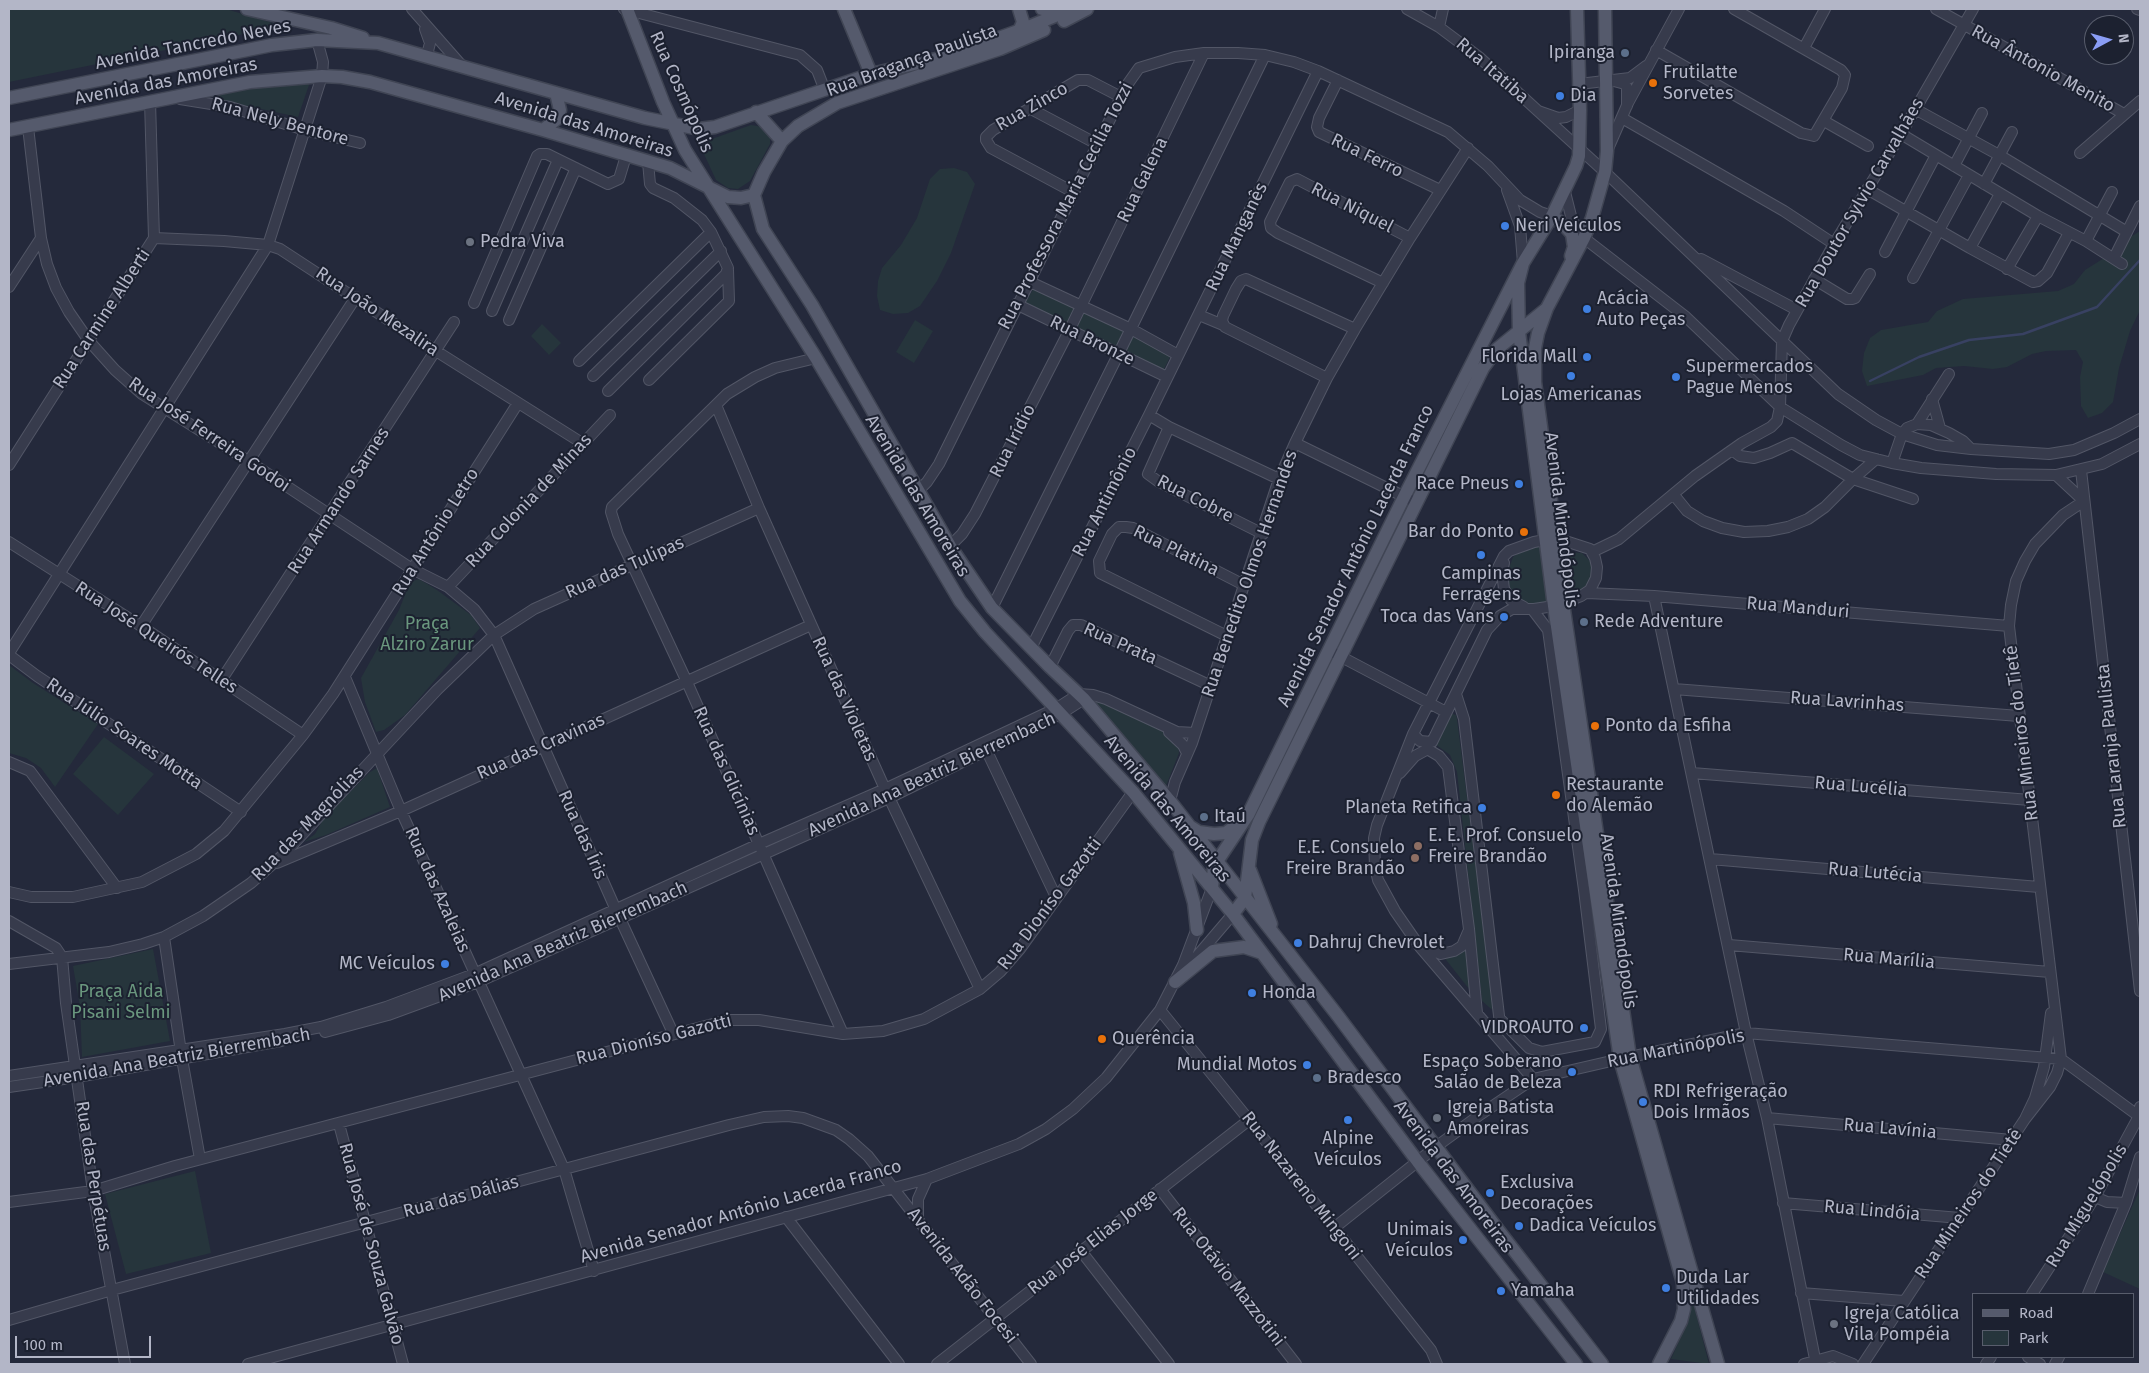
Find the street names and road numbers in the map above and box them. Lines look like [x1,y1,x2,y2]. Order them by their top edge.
street label: Avenida Tancredo Neves [94,15,292,75]
street label: Rua Bragança Paulista [824,20,1000,102]
street label: Rua Ântonio Menito [1968,21,2118,117]
street label: Rua Cosmópolis [645,28,717,156]
street label: Rua Itatiba [1451,34,1533,108]
street label: Avenida das Amoreiras [73,54,259,110]
street label: Rua Zinco [992,78,1072,136]
street label: Rua Professora Maria Cecília Tozzi [994,79,1138,333]
street label: Avenida das Amoreiras [492,88,676,162]
street label: Rua Nely Bentore [209,93,351,151]
street label: Rua Doutor Sylvio Carvalhães [1791,94,1929,312]
street label: Rua Ferro [1327,129,1407,183]
street label: Rua Galena [1113,134,1173,226]
street label: Rua Niquel [1307,178,1397,238]
street label: Rua Manganês [1201,179,1273,295]
street label: Rua Carmine Alberti [49,245,155,393]
street label: Rua João Mezalira [311,263,443,361]
street label: Rua Bronze [1046,311,1138,371]
street label: Rua José Ferreira Godoi [124,373,294,497]
street label: Rua Irídio [985,401,1041,481]
street label: Avenida Senador Antônio Lacerda Franco [1273,401,1439,711]
street label: Avenida das Amoreiras [860,411,974,581]
street label: Rua Armando Sarnes [284,424,394,578]
street label: Rua Colonia de Minas [461,430,597,572]
street label: Avenida Mirandópolis [1540,431,1582,609]
street label: Rua Antimônio [1068,443,1142,561]
street label: Rua Benedito Olmos Hernandes [1197,448,1303,700]
street label: Rua Antônio Letro [388,464,484,600]
street label: Rua Cobre [1153,471,1237,527]
street label: Rua Platina [1129,521,1223,581]
street label: Rua das Tulipas [562,532,688,604]
street label: Rua José Queirós Telles [71,577,241,699]
street label: Rua Manduri [1745,593,1851,623]
street label: Rua Prata [1080,618,1160,670]
street label: Rua das Violetas [807,633,881,765]
street label: Rua Mineiros do Tietê [2001,644,2043,822]
street label: Rua Laranja Paulista [2093,663,2131,829]
street label: Rua Júlio Soares Motta [42,674,206,794]
street label: Rua Lavrinhas [1789,687,1905,717]
street label: Rua das Glicínias [688,703,764,839]
street label: Avenida Ana Beatriz Bierrembach [805,708,1059,842]
street label: Rua das Cravinas [474,709,608,785]
street label: Avenida das Amoreiras [1099,731,1235,887]
street label: Rua das Magnólias [247,762,369,886]
street label: Rua Lucélia [1814,772,1908,802]
street label: Rua das Íris [553,787,611,883]
street label: Rua das Azaleias [400,824,474,956]
street label: Avenida Mirandópolis [1595,832,1641,1010]
street label: Rua Dioníso Gazotti [993,834,1107,974]
street label: Rua Lutécia [1827,858,1923,888]
street label: Avenida Ana Beatriz Bierrembach [435,877,691,1007]
street label: Rua Marília [1842,944,1936,974]
street label: Rua Dioníso Gazotti [574,1010,734,1070]
street label: Avenida Ana Beatriz Bierrembach [42,1024,312,1092]
street label: Rua Martinópolis [1606,1025,1746,1073]
street label: Avenida das Amoreiras [1389,1097,1517,1257]
street label: Rua das Perpétuas [70,1099,116,1253]
street label: Rua Nazareno Mingoni [1236,1108,1366,1264]
street label: Rua Lavínia [1842,1114,1938,1144]
street label: Rua Mineiros do Tietê [1911,1125,2027,1283]
street label: Rua Miguelópolis [2042,1140,2132,1272]
street label: Rua José de Souza Galvão [334,1141,408,1347]
street label: Avenida Senador Antônio Lacerda Franco [578,1156,904,1268]
street label: Rua das Dálias [401,1171,521,1223]
street label: Rua José Elias Jorge [1024,1185,1162,1299]
street label: Rua Lindóia [1823,1196,1921,1226]
street label: Rua Otávio Mazzotini [1167,1203,1289,1351]
street label: Avenida Adão Focesi [902,1204,1022,1348]

